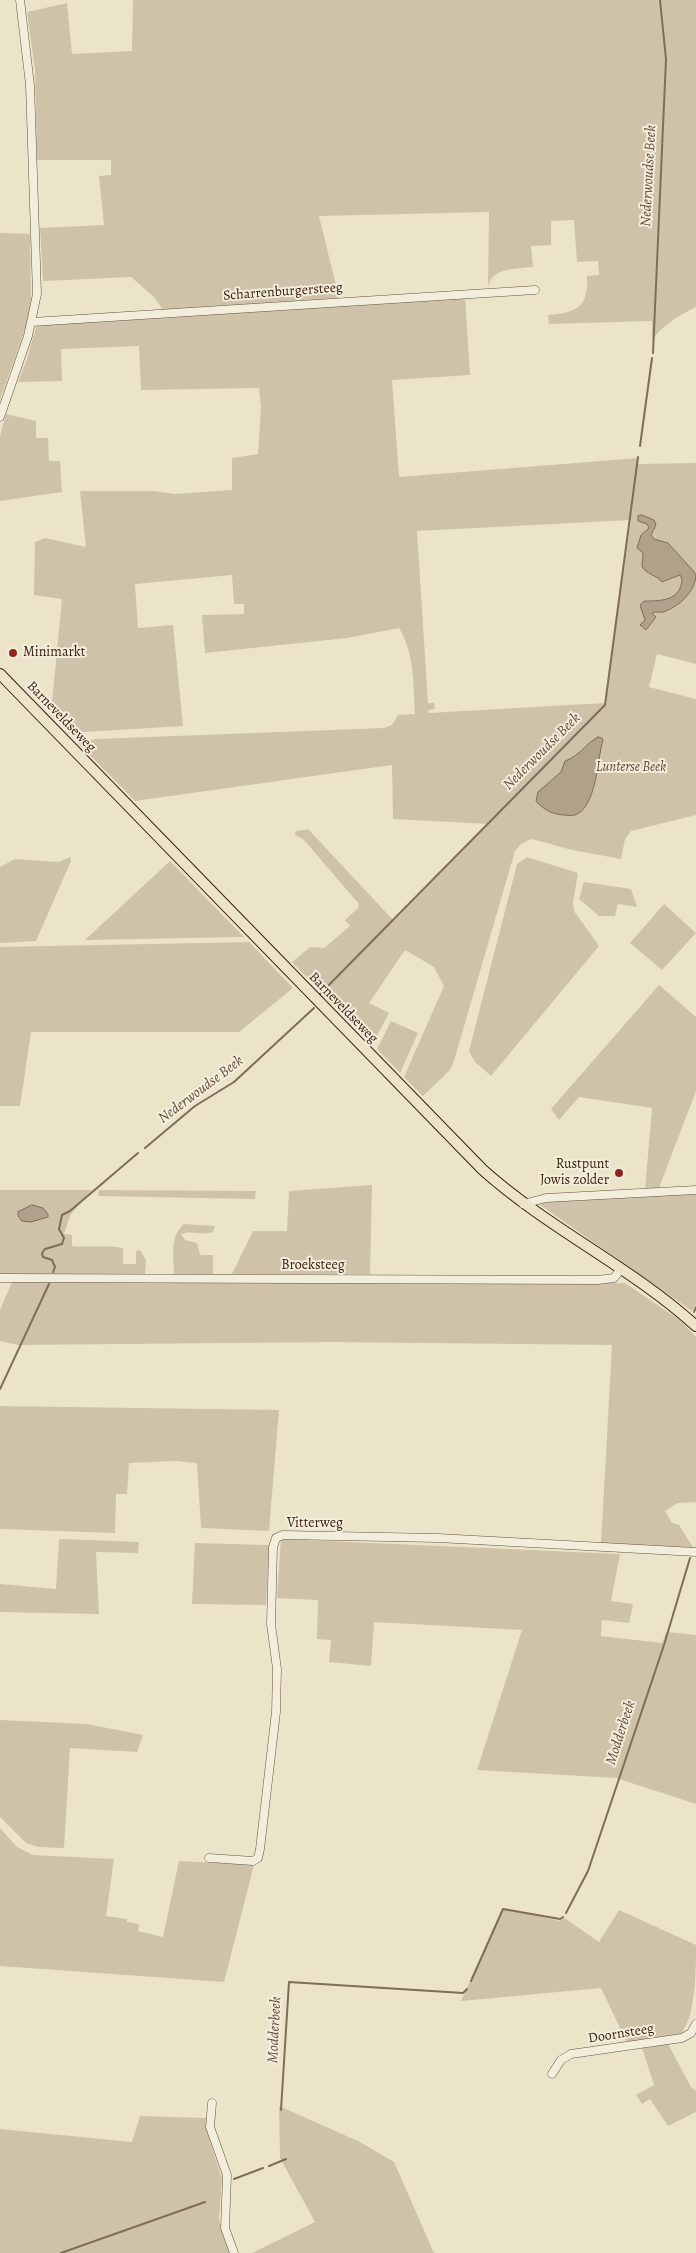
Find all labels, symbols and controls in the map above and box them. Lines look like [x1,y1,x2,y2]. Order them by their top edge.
water label: Nederwoudse Beek [637,125,661,227]
street label: Scharrenburgersteeg [223,279,343,305]
place label: Minimarkt [23,645,85,661]
marker: Minimarkt [7,647,19,659]
street label: Barneveldseweg [23,678,99,756]
water label: Nederwoudse Beek [500,710,584,794]
park label: Lunterse Beek [596,760,666,776]
street label: Barneveldseweg [305,969,381,1047]
water label: Nederwoudse Beek [155,1052,247,1128]
place label: Rustpunt Jowis zolder [540,1157,609,1190]
marker: Rustpunt Jowis zolder [613,1167,625,1179]
street label: Broeksteeg [281,1258,345,1274]
street label: Vitterweg [287,1516,343,1532]
water label: Modderbeek [602,1699,640,1767]
water label: Modderbeek [264,1996,286,2064]
street label: Doornsteeg [587,2021,655,2047]

